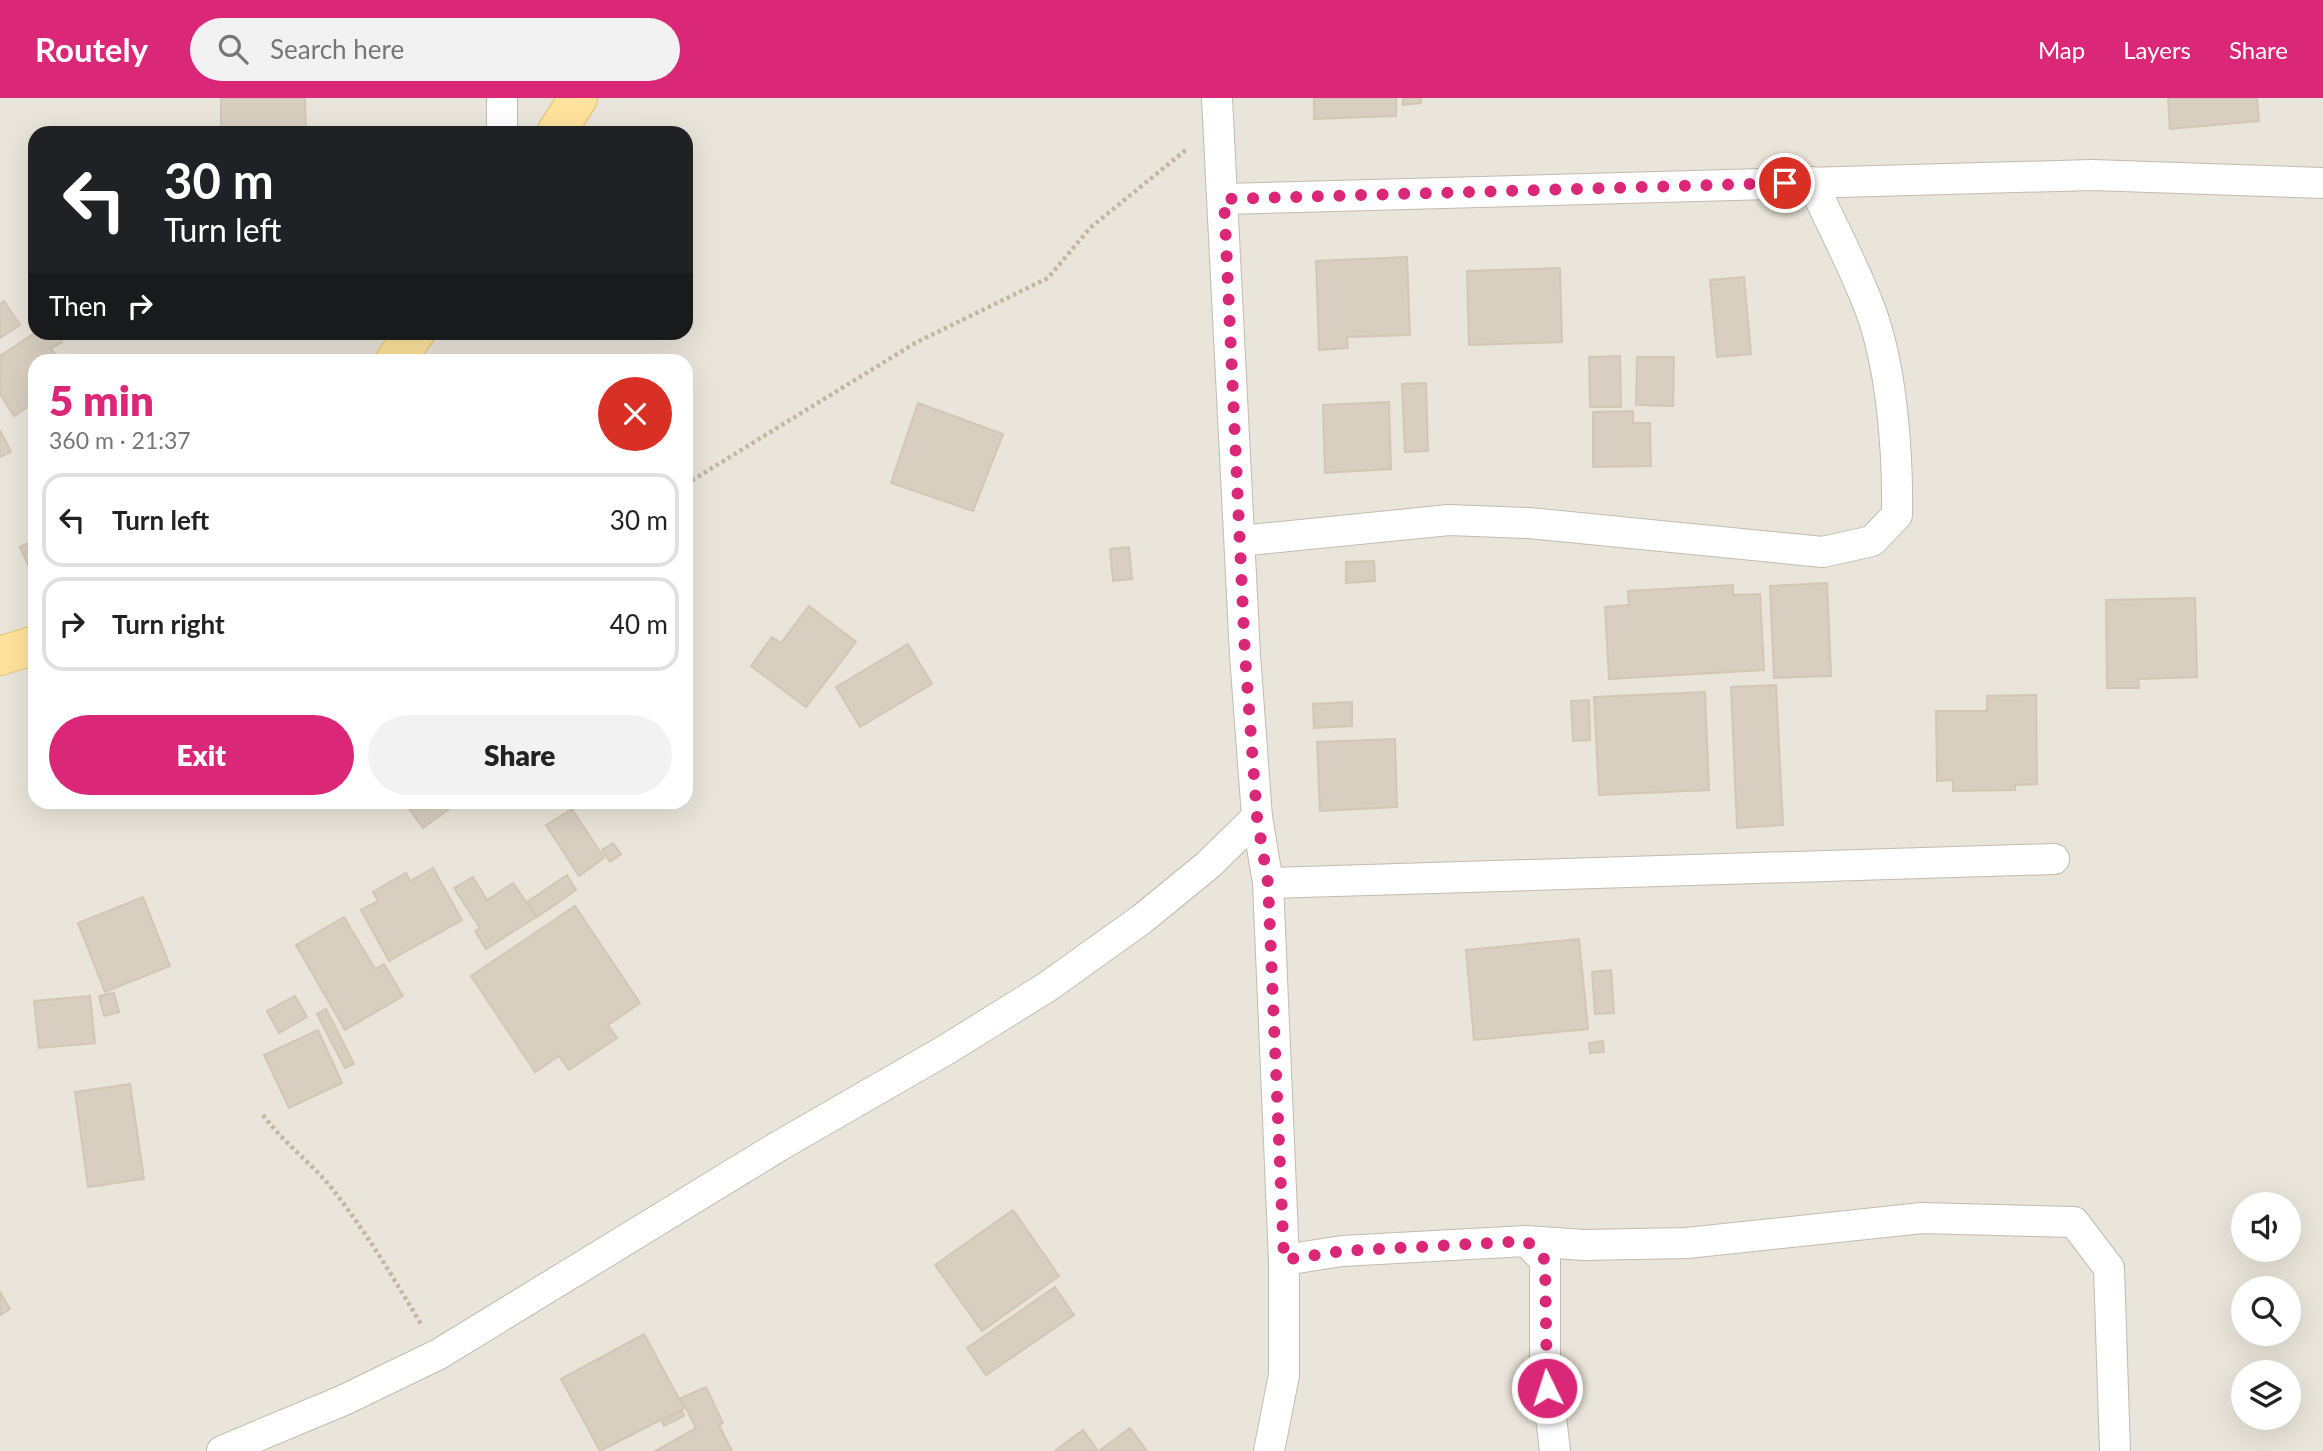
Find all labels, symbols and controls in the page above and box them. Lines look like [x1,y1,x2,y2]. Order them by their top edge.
search box [190,18,680,81]
text: Routely [35,29,148,69]
icon: search [214,30,252,68]
text: Search here [270,33,404,65]
text: Map [2038,35,2085,64]
text: Layers [2123,35,2191,64]
text: Share [2229,35,2288,64]
text: 30 m [164,151,274,209]
pin [1755,153,1815,213]
icon: left [49,154,140,245]
icon: arrive [1766,164,1804,202]
text: Turn left [164,210,281,249]
icon: right [121,287,159,325]
text: Then [49,290,107,322]
text: 5 min [49,375,154,425]
button: close [598,377,672,451]
text: 360 m · 21:37 [49,426,191,454]
icon: left [53,501,91,539]
text: Turn left [112,504,209,536]
text: 30 m [610,504,668,536]
icon: right [53,605,91,643]
text: Turn right [112,608,225,640]
text: 40 m [610,608,668,640]
button: Exit [49,715,354,795]
button: Share [368,715,672,795]
map controls [2231,1192,2301,1430]
button: sound [2231,1192,2301,1262]
button: search [2231,1276,2301,1346]
position arrow [1510,1351,1584,1425]
button: layers [2231,1360,2301,1430]

